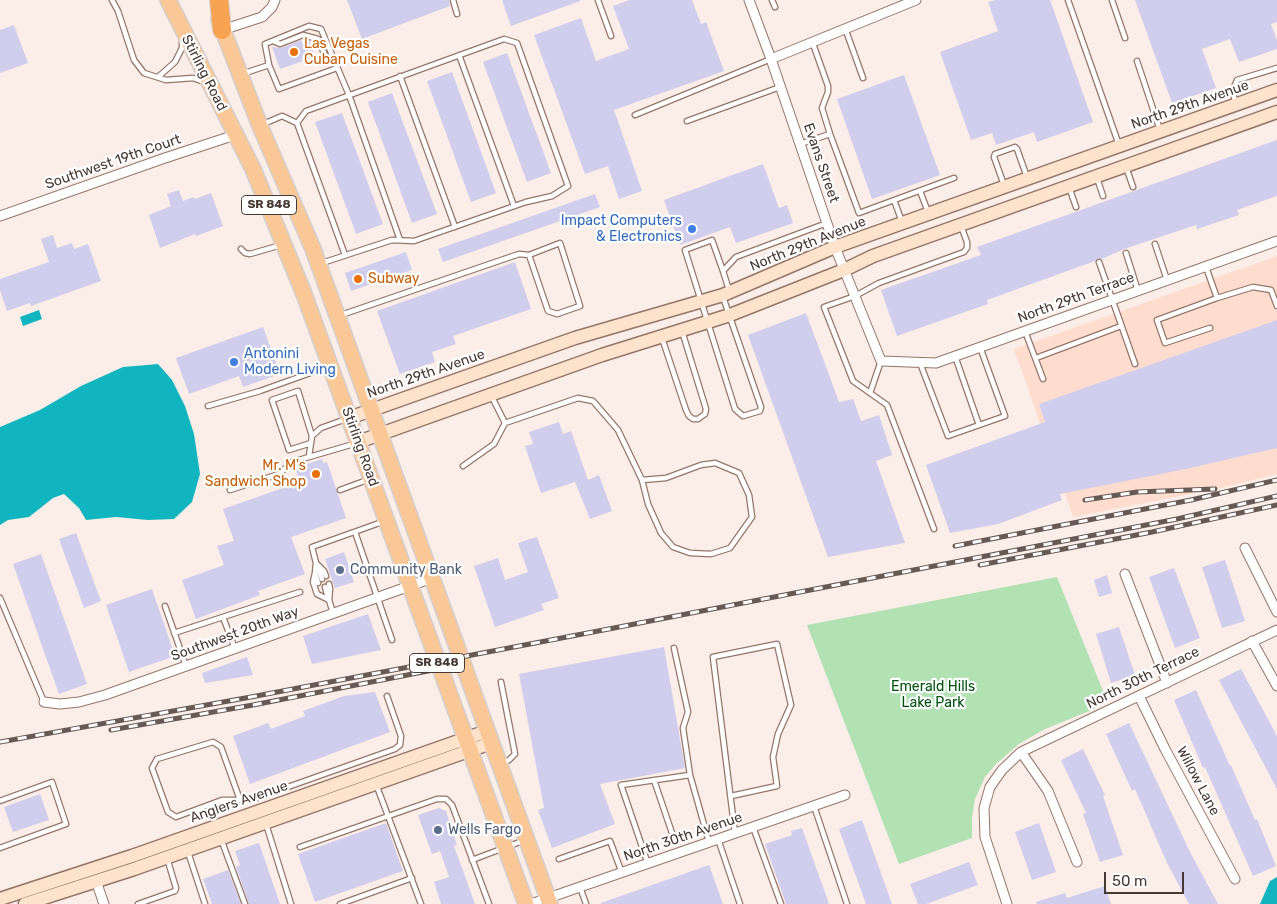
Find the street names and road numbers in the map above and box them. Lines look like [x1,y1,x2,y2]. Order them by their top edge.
street label: Stirling Road [178,32,230,114]
street label: North 29th Avenue [1129,77,1251,133]
street label: Evans Street [800,121,842,205]
street label: Southwest 19th Court [43,131,183,193]
road number: SR 848 [242,196,296,214]
street label: North 29th Avenue [748,213,868,275]
street label: North 29th Terrace [1015,269,1137,327]
street label: North 29th Avenue [365,346,487,402]
street label: Stirling Road [338,405,382,489]
street label: Southwest 20th Way [169,603,301,665]
street label: North 30th Terrace [1084,643,1202,713]
road number: SR 848 [410,654,464,672]
street label: Willow Lane [1173,744,1223,818]
street label: Anglers Avenue [188,777,290,827]
street label: North 30th Avenue [622,809,744,865]

